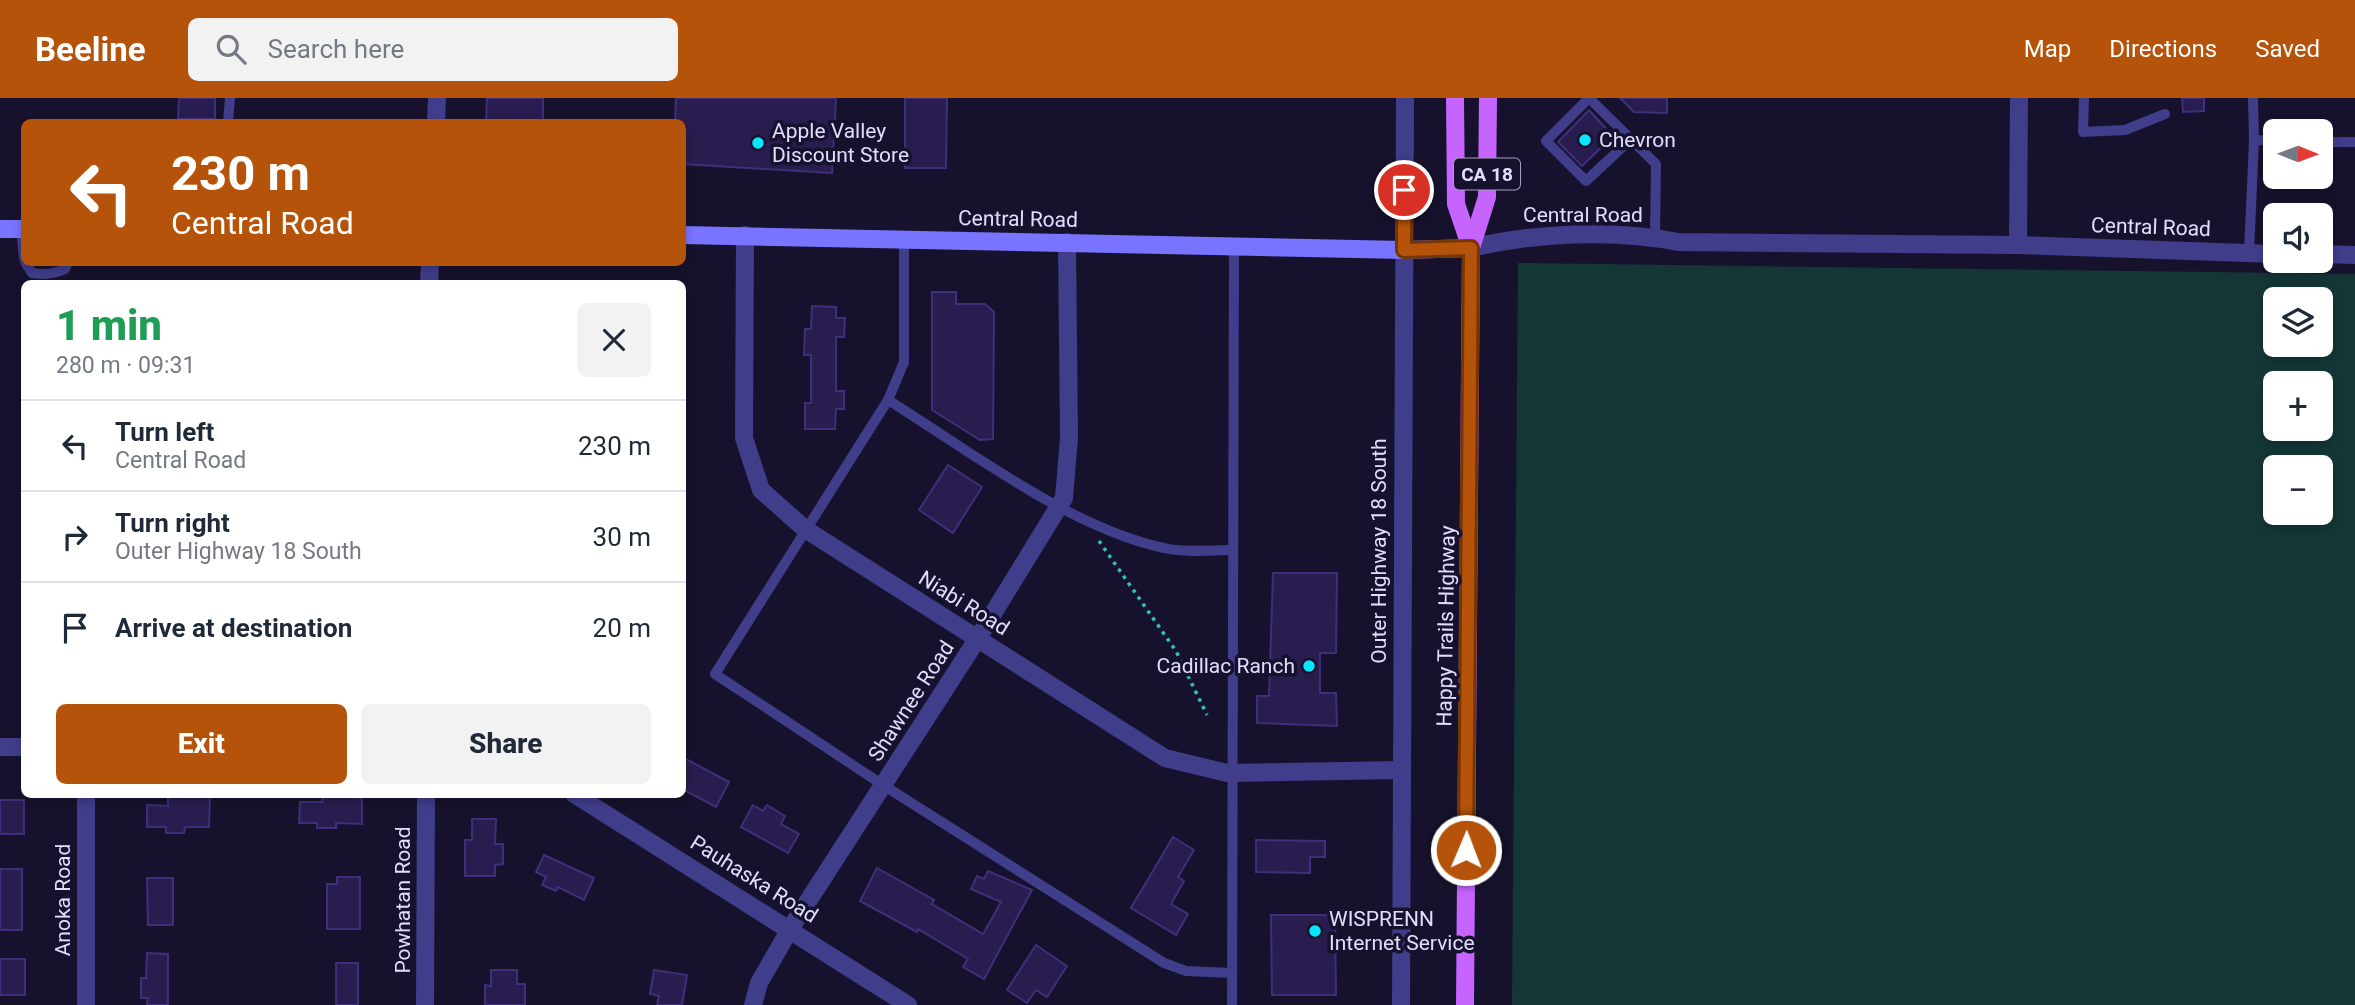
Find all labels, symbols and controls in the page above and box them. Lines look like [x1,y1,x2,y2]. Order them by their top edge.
search box [188,18,678,81]
text: Beeline [35,30,146,69]
icon: search [212,30,250,68]
text: Search here [268,34,404,64]
text: Map [2024,35,2071,63]
text: Directions [2109,35,2217,63]
text: Saved [2255,35,2320,63]
place label: Apple Valley Discount Store [772,119,909,167]
north arrow [2263,119,2333,189]
map controls [2263,119,2333,525]
place label: Chevron [1599,128,1676,152]
marker: Chevron [1577,132,1593,148]
marker: Apple Valley Discount Store [750,135,766,151]
text: 230 m [171,145,310,202]
icon: left [56,147,147,238]
road number: CA 18 [1454,158,1520,190]
pin [1374,160,1434,220]
icon: arrive [1385,171,1423,209]
street label: Central Road [1523,203,1643,227]
button: sound [2263,203,2333,273]
text: Central Road [171,204,354,242]
street label: Central Road [958,206,1078,232]
street label: Central Road [2091,213,2211,241]
button: layers [2263,287,2333,357]
text: 1 min [56,301,162,350]
button: close [577,303,651,377]
text: 280 m · 09:31 [56,352,195,379]
button: + [2263,371,2333,441]
text: Turn left [115,417,214,447]
icon: left [56,427,94,465]
text: 230 m [578,431,651,461]
street label: Outer Highway 18 South [1367,438,1391,664]
text: Central Road [115,447,246,474]
button: − [2263,455,2333,525]
text: Turn right [115,508,230,538]
icon: right [56,518,94,556]
text: 30 m [593,522,651,552]
street label: Happy Trails Highway [1432,525,1460,727]
text: Outer Highway 18 South [115,538,362,565]
street label: Niabi Road [914,566,1014,640]
icon: arrive [56,609,94,647]
text: Arrive at destination [115,613,352,643]
text: 20 m [593,613,651,643]
street label: Shawnee Road [863,636,959,766]
place label: Cadillac Ranch [1157,654,1295,678]
marker: Cadillac Ranch [1301,658,1317,674]
button: Exit [56,704,347,784]
button: Share [361,704,651,784]
position arrow [1429,813,1503,887]
street label: Powhatan Road [391,826,415,974]
street label: Pauhaska Road [686,830,822,928]
street label: Anoka Road [51,844,75,956]
place label: WISPRENN Internet Service [1329,907,1475,955]
marker: WISPRENN Internet Service [1307,923,1323,939]

